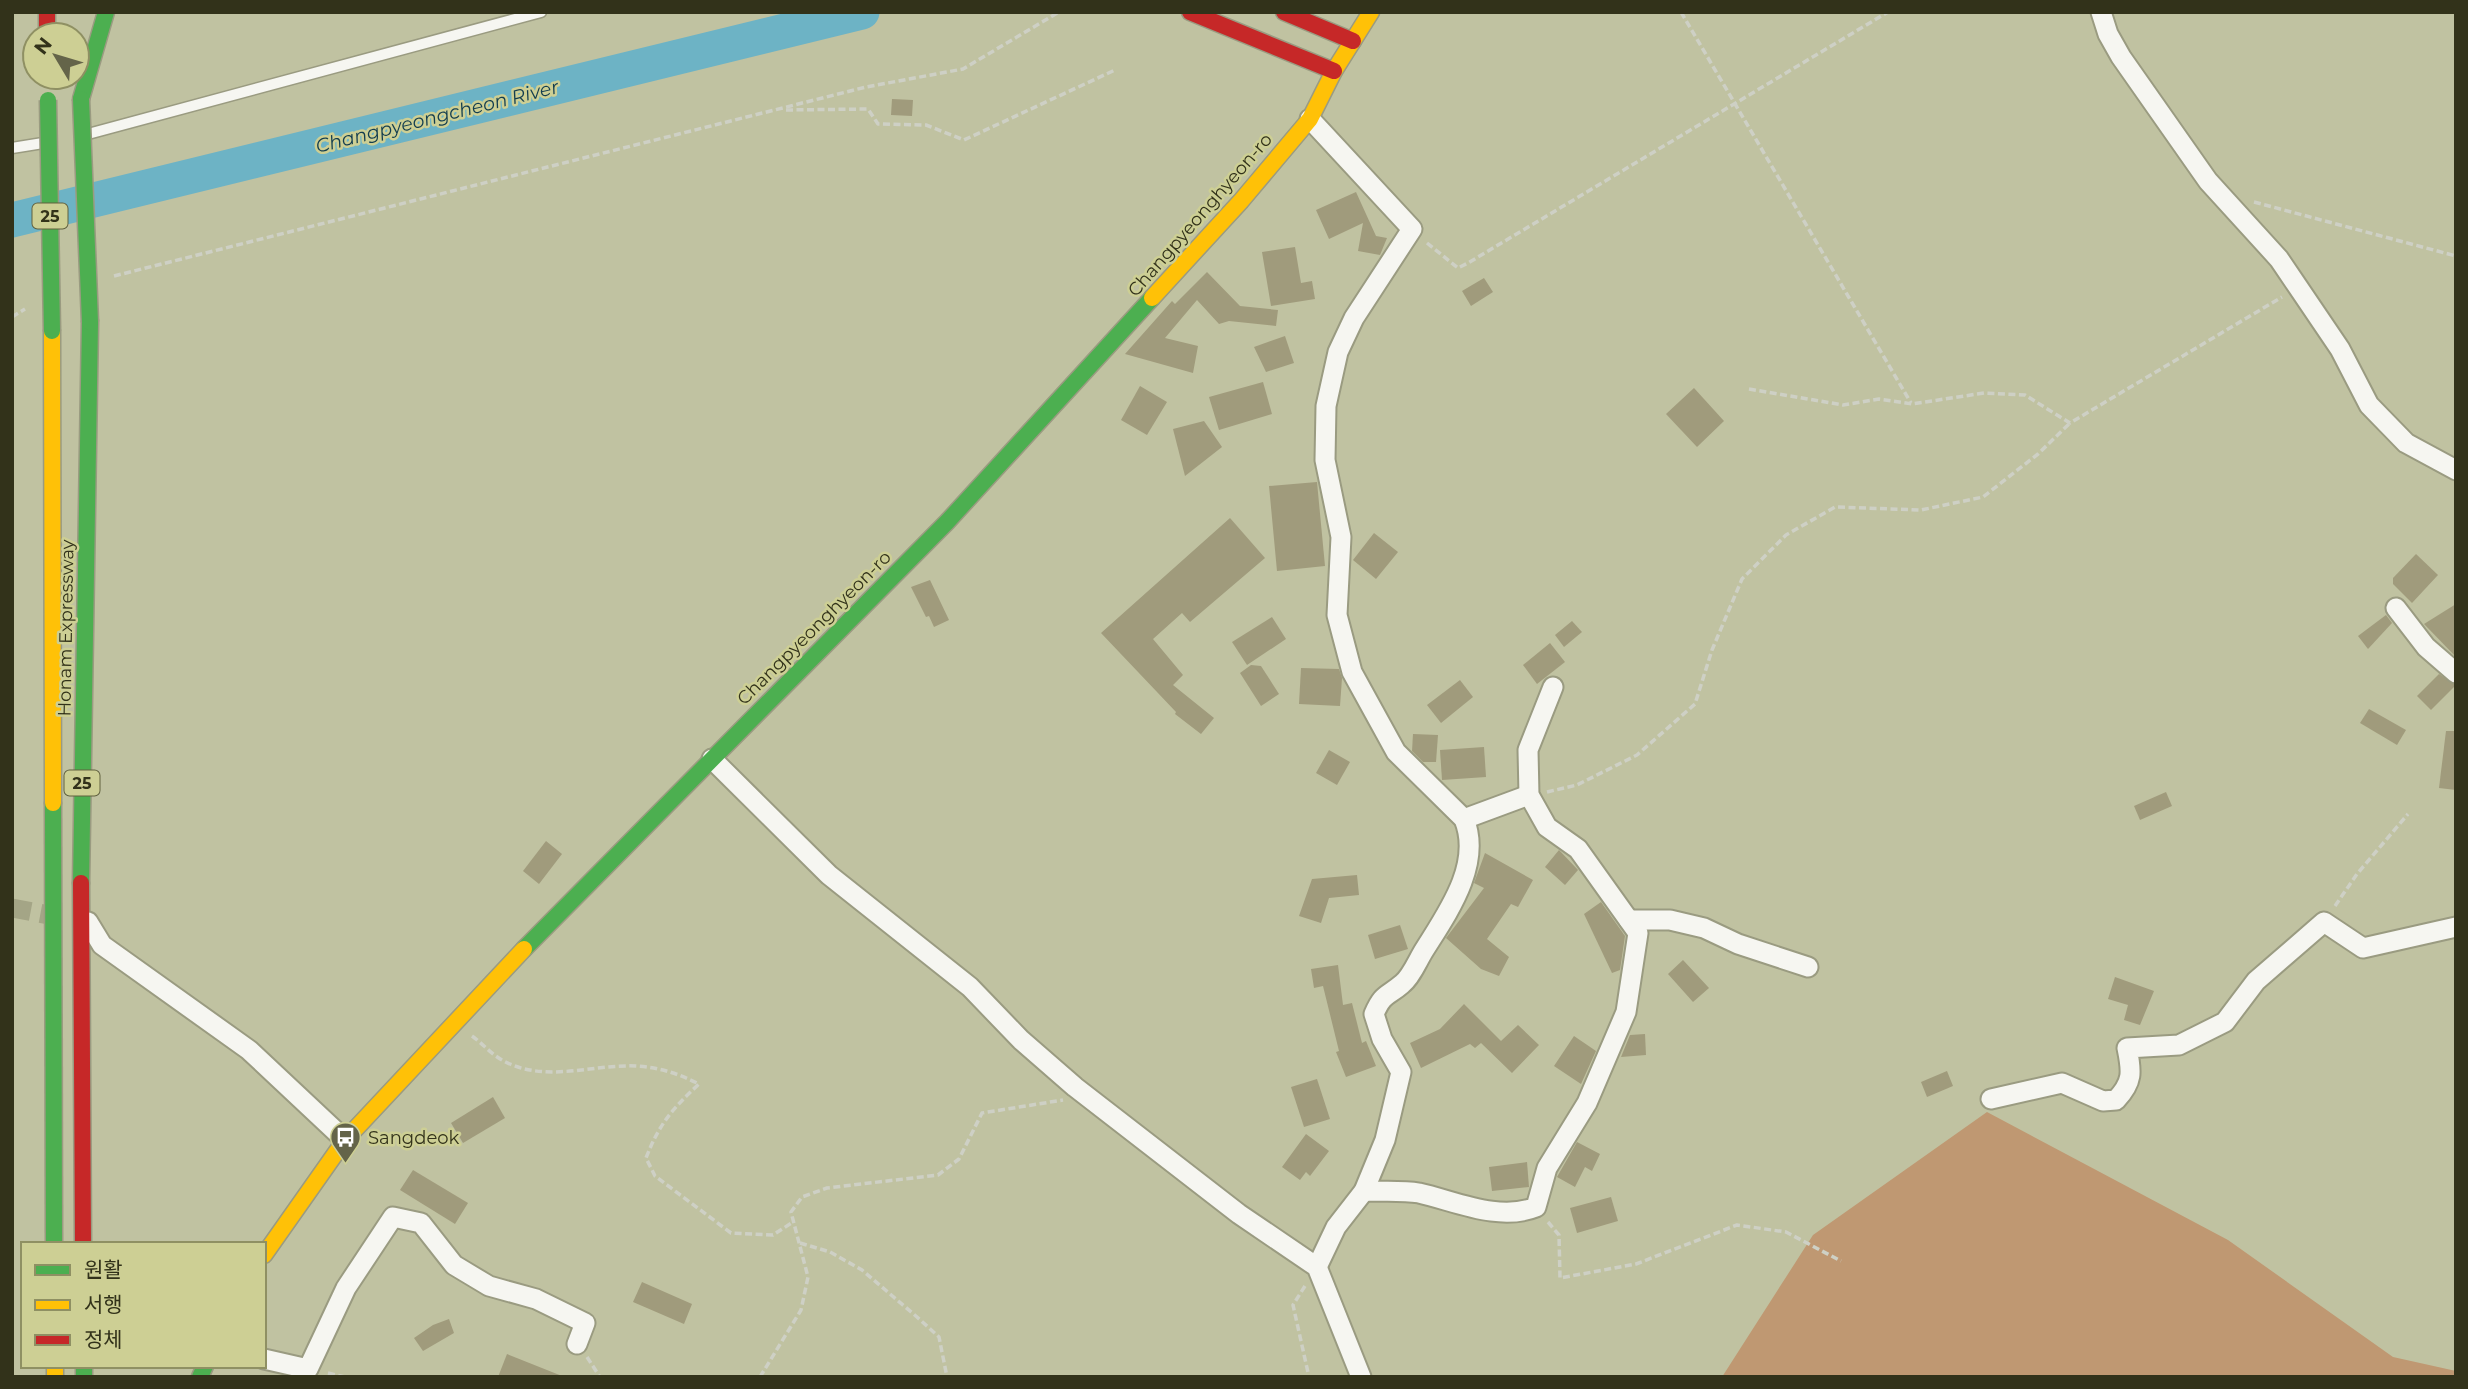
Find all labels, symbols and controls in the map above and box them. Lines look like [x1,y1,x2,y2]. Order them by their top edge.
north arrow [21,21,91,91]
text: N [29,33,57,59]
water label: Changpyeongcheon River [313,75,561,158]
street label: Changpyeonghyeon-ro [1123,129,1277,301]
road number: 25 [32,204,68,229]
street label: Honam Expressway [53,539,79,717]
street label: Changpyeonghyeon-ro [732,546,896,710]
road number: 25 [64,770,100,796]
bus stop icon: Sangdeok [328,1121,362,1165]
place label: Sangdeok [368,1127,460,1149]
legend [21,1242,266,1368]
text: 원활 [84,1257,123,1282]
text: 서행 [84,1292,123,1317]
text: 정체 [84,1327,123,1352]

